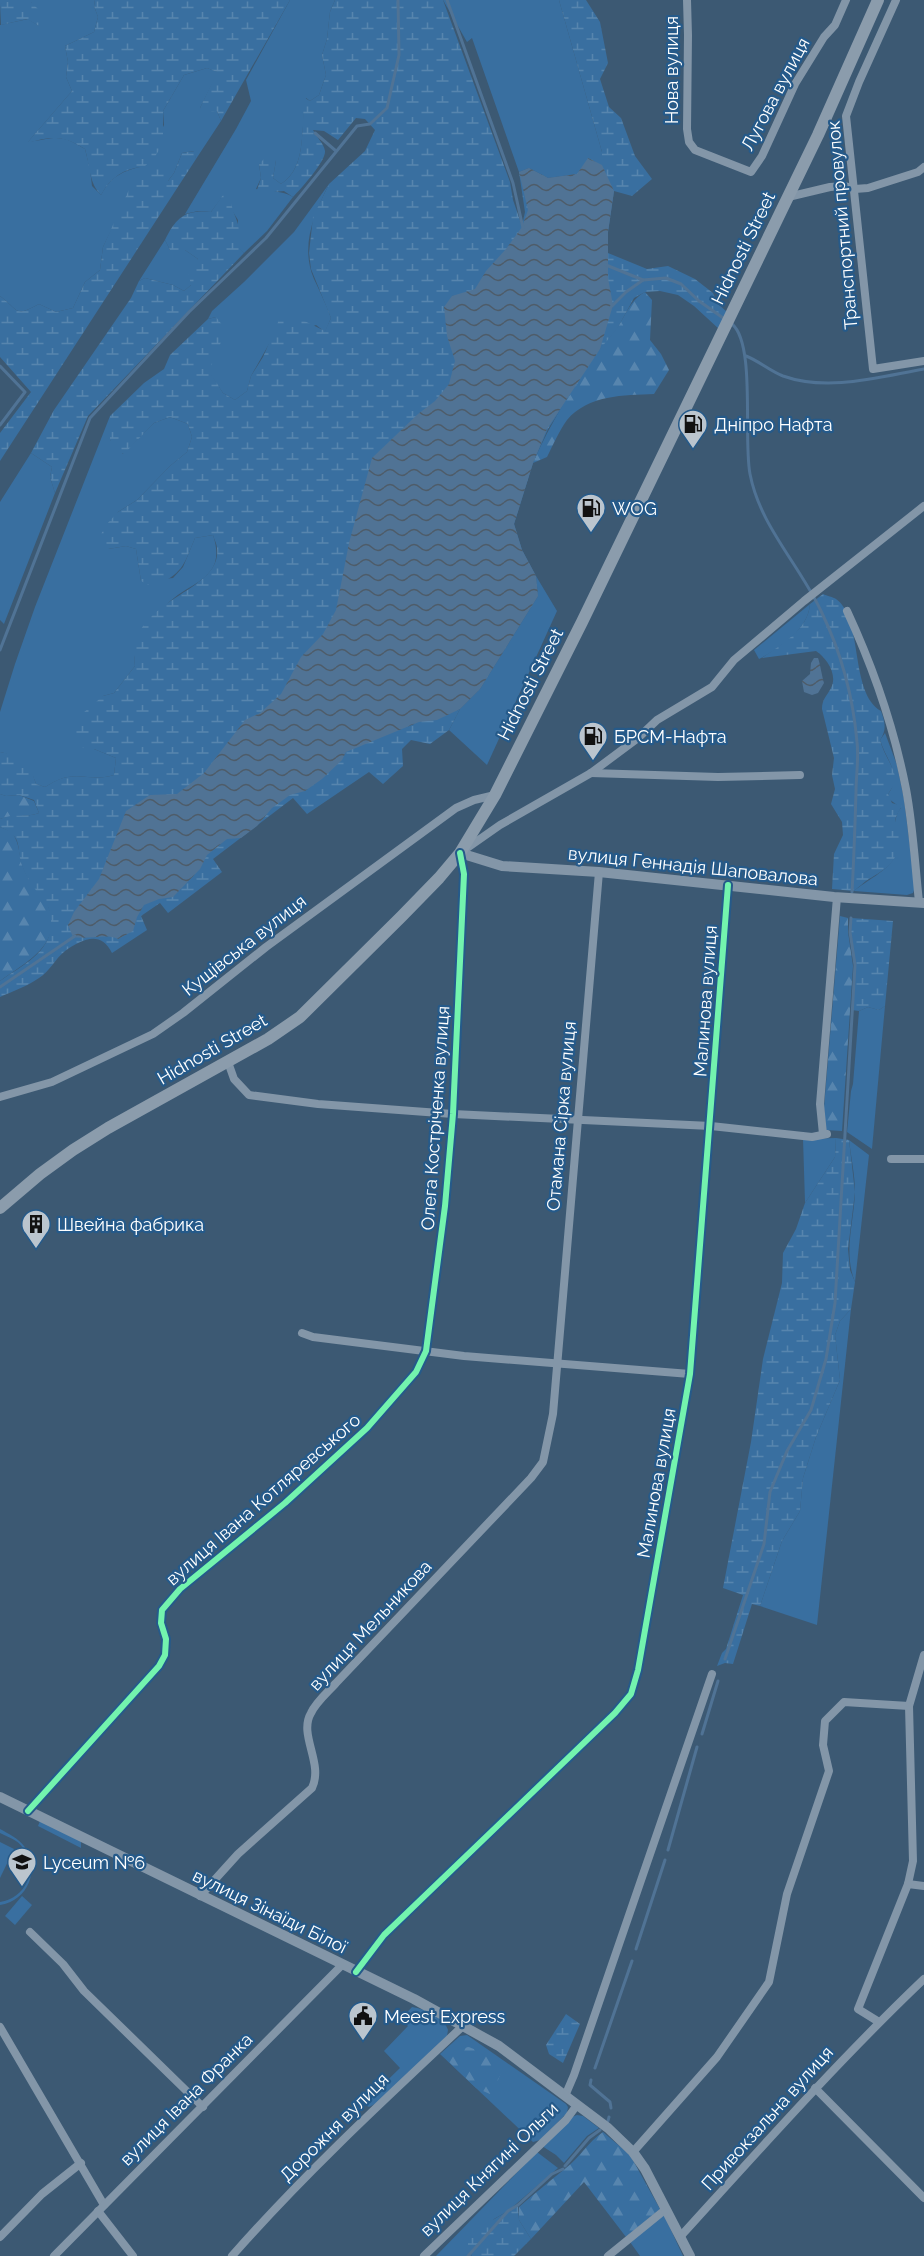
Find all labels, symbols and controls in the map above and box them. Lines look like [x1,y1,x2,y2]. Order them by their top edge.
street label: Нова вулиця [661,16,682,124]
street label: Лугова вулиця [736,34,814,154]
street label: Транспортний провулок [822,120,862,330]
street label: Hidnosti Street [707,188,779,308]
fuel station icon: Дніпро Нафта [677,408,709,450]
place label: Дніпро Нафта [714,414,832,435]
fuel station icon: WOG [575,492,607,534]
place label: WOG [612,498,657,519]
street label: Hidnosti Street [493,625,567,743]
fuel station icon: БРСМ-Нафта [577,720,609,762]
place label: БРСМ-Нафта [614,726,727,747]
street label: вулиця Геннадія Шаповалова [567,842,819,890]
street label: Кущівська вулиця [178,890,310,1000]
street label: Малинова вулиця [689,925,721,1077]
street label: Олега Костріченка вулиця [417,1005,453,1231]
street label: Hidnosti Street [154,1009,270,1089]
street label: Отамана Сірка вулиця [542,1020,580,1212]
building icon: Швейна фабрика [20,1208,52,1250]
place label: Швейна фабрика [57,1214,204,1235]
street label: Малинова вулиця [632,1406,680,1560]
street label: вулиця Івана Котляревського [161,1409,365,1589]
street label: вулиця Мельникова [304,1556,436,1694]
school or university icon: Lyceum №6 [6,1846,38,1888]
place label: Lyceum №6 [43,1852,145,1873]
street label: вулиця Зінаїди Білої [190,1865,351,1957]
public building icon: Meest Express [347,2000,379,2042]
place label: Meest Express [384,2006,506,2027]
street label: вулиця Івана Франка [115,2028,257,2170]
street label: Привокзальна вулиця [697,2042,837,2194]
street label: Дорожня вулиця [275,2068,393,2186]
street label: вулиця Княгині Ольги [416,2098,562,2240]

